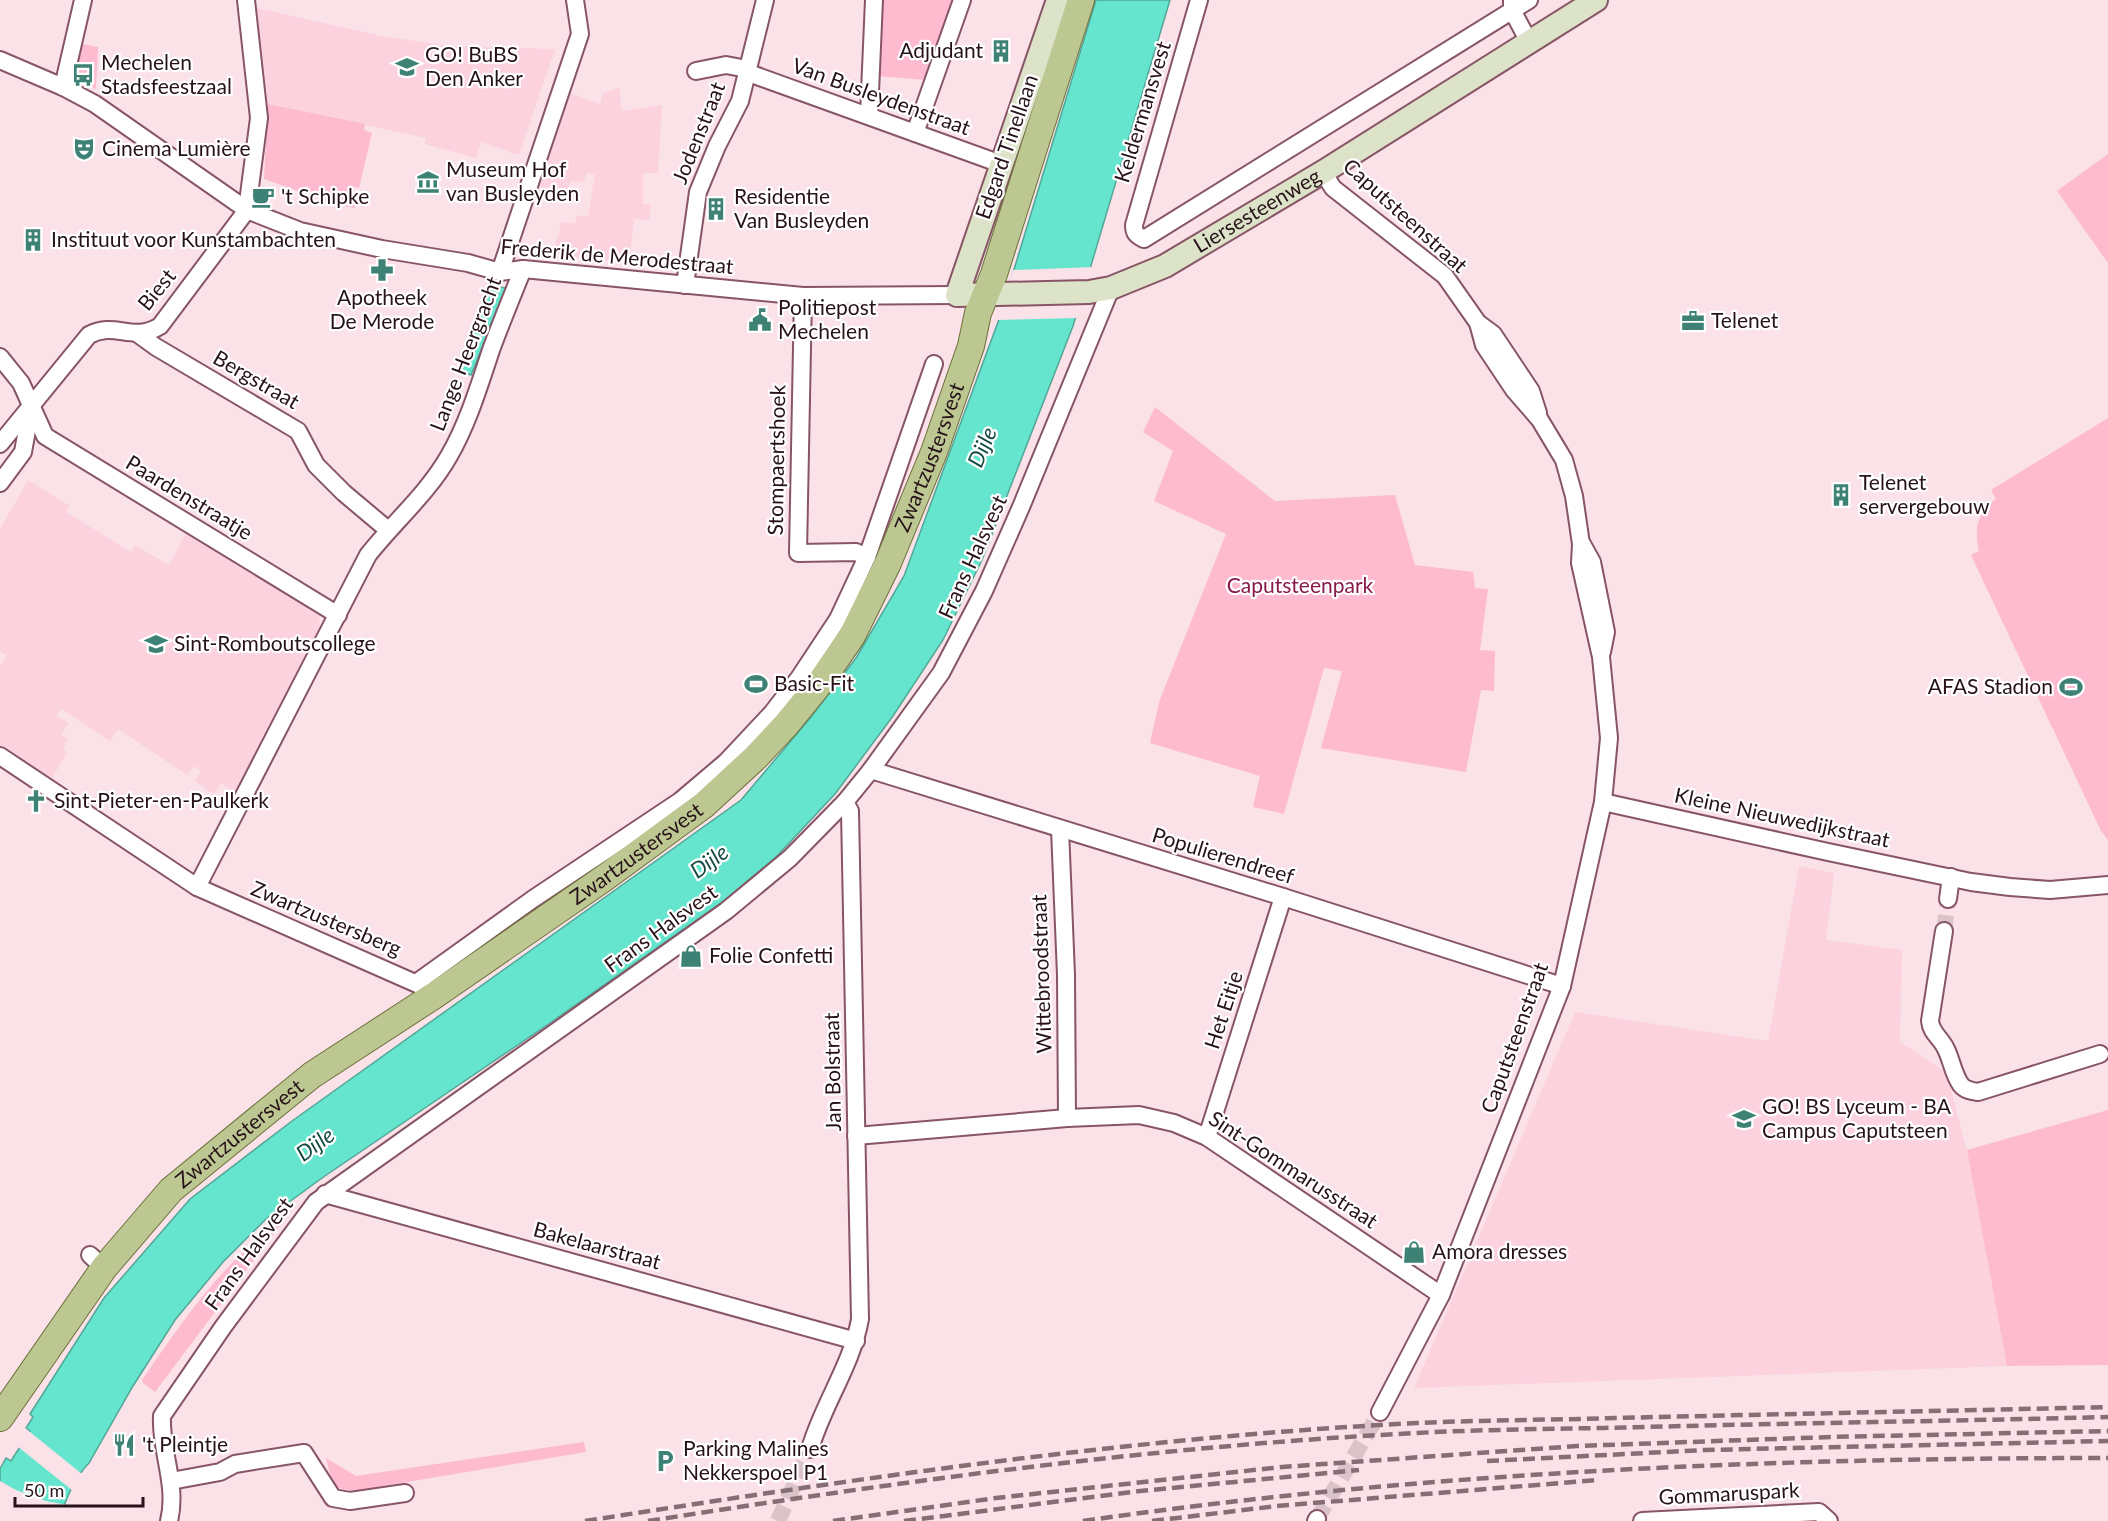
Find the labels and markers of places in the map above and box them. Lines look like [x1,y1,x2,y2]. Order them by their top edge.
place label: Adjudant [899,37,983,62]
building icon: Adjudant [988,38,1014,64]
place label: GO! BuBS Den Anker [425,41,523,90]
place label: Mechelen Stadsfeestzaal [101,49,232,98]
school or university icon: GO! BuBS Den Anker [394,54,420,80]
bus stop icon: Mechelen Stadsfeestzaal [70,62,96,88]
place label: Cinema Lumière [102,135,251,160]
theatre icon: Cinema Lumière [71,136,97,162]
place label: Museum Hof van Busleyden [446,156,579,205]
museum icon: Museum Hof van Busleyden [415,169,441,195]
place label: 't Schipke [281,183,369,208]
place label: Residentie Van Busleyden [734,183,869,232]
cafe icon: 't Schipke [250,184,276,210]
building icon: Residentie Van Busleyden [703,196,729,222]
place label: Instituut voor Kunstambachten [51,226,336,251]
building icon: Instituut voor Kunstambachten [20,227,46,253]
pharmacy icon: Apotheek De Merode [369,257,395,283]
place label: Apotheek De Merode [330,284,434,333]
place label: Politiepost Mechelen [778,294,877,343]
public building icon: Politiepost Mechelen [747,307,773,333]
place label: Telenet [1711,307,1779,332]
office icon: Telenet [1680,308,1706,334]
place label: Telenet servergebouw [1859,469,1990,518]
building icon: Telenet servergebouw [1828,482,1854,508]
place label: Sint-Romboutscollege [174,630,375,655]
school or university icon: Sint-Romboutscollege [143,631,169,657]
place label: Basic-Fit [774,670,855,695]
sports icon: Basic-Fit [743,671,769,697]
place label: AFAS Stadion [1928,673,2053,698]
sports icon: AFAS Stadion [2058,674,2084,700]
place label: Sint-Pieter-en-Paulkerk [54,787,269,812]
church icon: Sint-Pieter-en-Paulkerk [23,788,49,814]
place label: Folie Confetti [709,942,833,967]
shop icon: Folie Confetti [678,943,704,969]
place label: GO! BS Lyceum - BA Campus Caputsteen [1762,1093,1952,1142]
school or university icon: GO! BS Lyceum - BA Campus Caputsteen [1731,1106,1757,1132]
place label: Amora dresses [1432,1238,1567,1263]
shop icon: Amora dresses [1401,1239,1427,1265]
place label: 't Pleintje [142,1431,228,1456]
restaurant icon: 't Pleintje [111,1432,137,1458]
place label: Parking Malines Nekkerspoel P1 [683,1435,829,1484]
parking icon: Parking Malines Nekkerspoel P1 [652,1448,678,1474]

